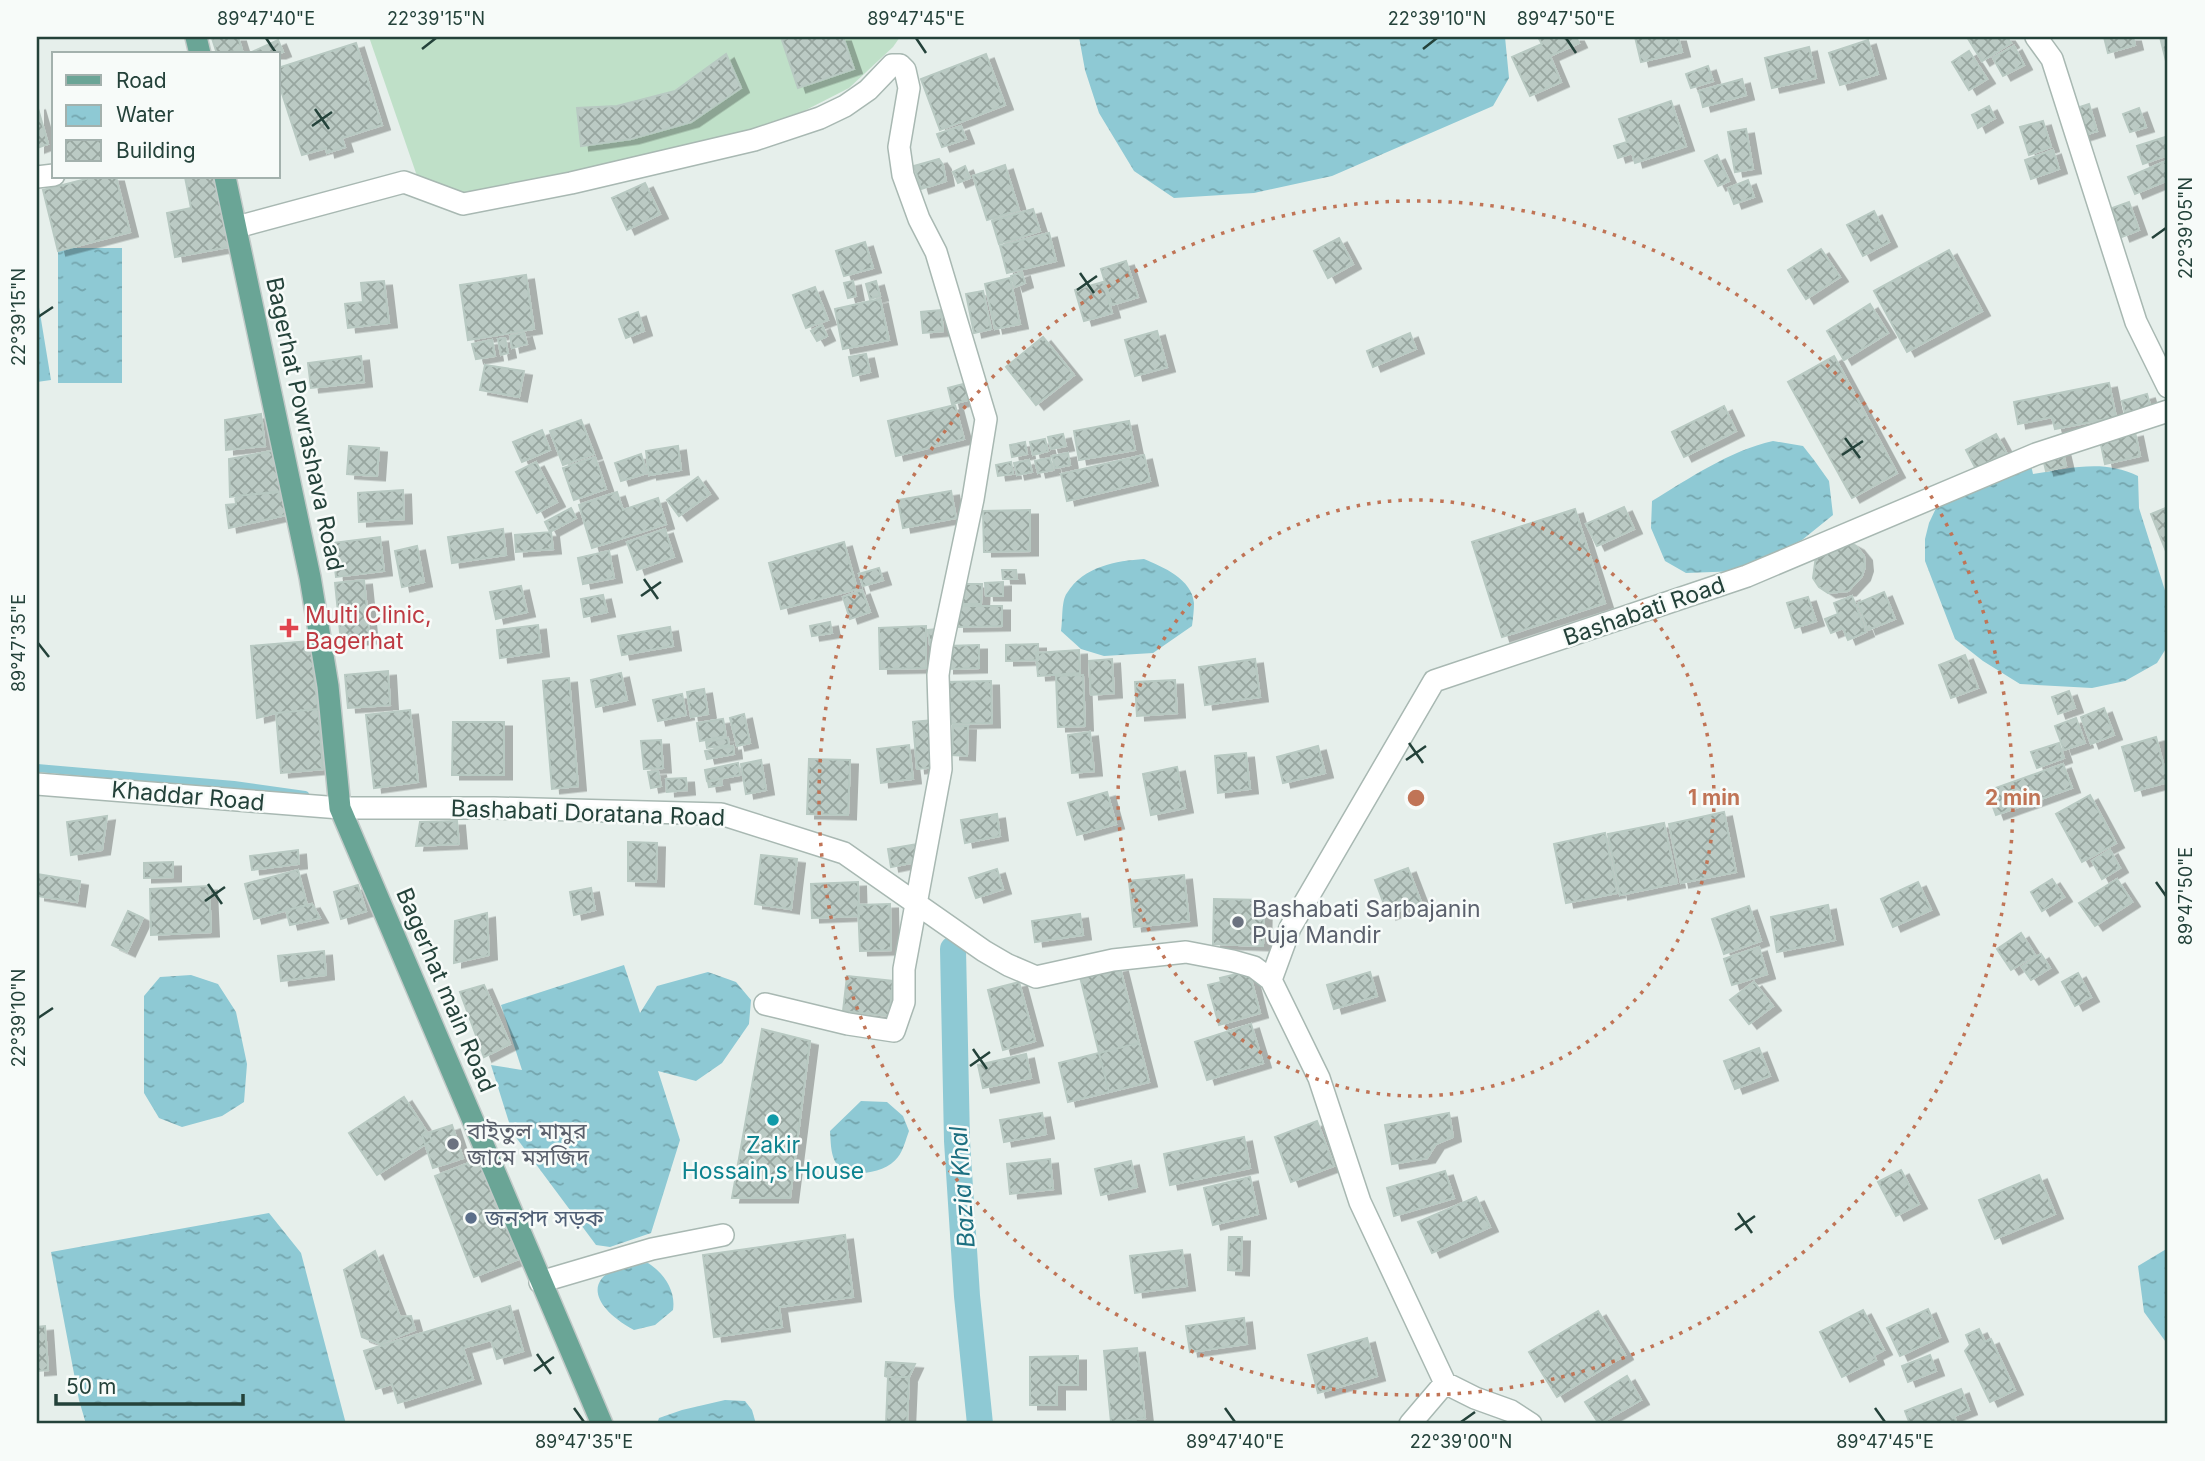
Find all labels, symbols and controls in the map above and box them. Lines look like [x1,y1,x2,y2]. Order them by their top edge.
text: 89°47'40"E [217,8,315,29]
text: 22°39'15"N [387,8,485,29]
text: 89°47'45"E [867,8,965,29]
text: 22°39'10"N [1388,8,1486,29]
text: 89°47'50"E [1517,8,1615,29]
legend [52,52,280,178]
text: Road [116,68,167,93]
text: Water [116,102,174,127]
text: Building [116,138,196,163]
text: 22°39'05"N [2175,177,2196,279]
text: 22°39'15"N [8,268,29,366]
street label: Bagerhat Powrashava Road [260,275,350,573]
street label: Bashabati Road [1560,570,1728,652]
text: 89°47'35"E [8,594,29,692]
place label: Multi Clinic, Bagerhat [305,601,432,655]
marker: Multi Clinic, Bagerhat [279,618,299,638]
street label: Khaddar Road [110,775,266,817]
text: 1 min [1688,785,1740,810]
text: 2 min [1985,785,2041,810]
centre of rings [1404,786,1428,810]
street label: Bashabati Doratana Road [450,794,726,832]
text: 89°47'50"E [2175,847,2196,945]
street label: Bagerhat main Road [390,884,502,1096]
place label: Bashabati Sarbajanin Puja Mandir [1252,895,1481,949]
marker: Bashabati Sarbajanin Puja Mandir [1230,914,1246,930]
text: 22°39'10"N [8,969,29,1067]
marker: Zakir Hossain,s House [765,1112,781,1128]
place label: বাইতুল মামুর জামে মসজিদ [466,1117,589,1171]
water label: Bazia Khal [943,1125,981,1249]
place label: Zakir Hossain,s House [682,1131,864,1185]
marker: বাইতুল মামুর জামে মসজিদ [445,1136,461,1152]
place label: জনপদ সড়ক [484,1204,604,1232]
marker: জনপদ সড়ক [463,1210,479,1226]
scale bar [56,1363,243,1407]
text: 50 m [66,1374,116,1399]
text: 89°47'35"E [535,1431,633,1452]
text: 89°47'40"E [1186,1431,1284,1452]
text: 22°39'00"N [1410,1431,1512,1452]
text: 89°47'45"E [1836,1431,1934,1452]

